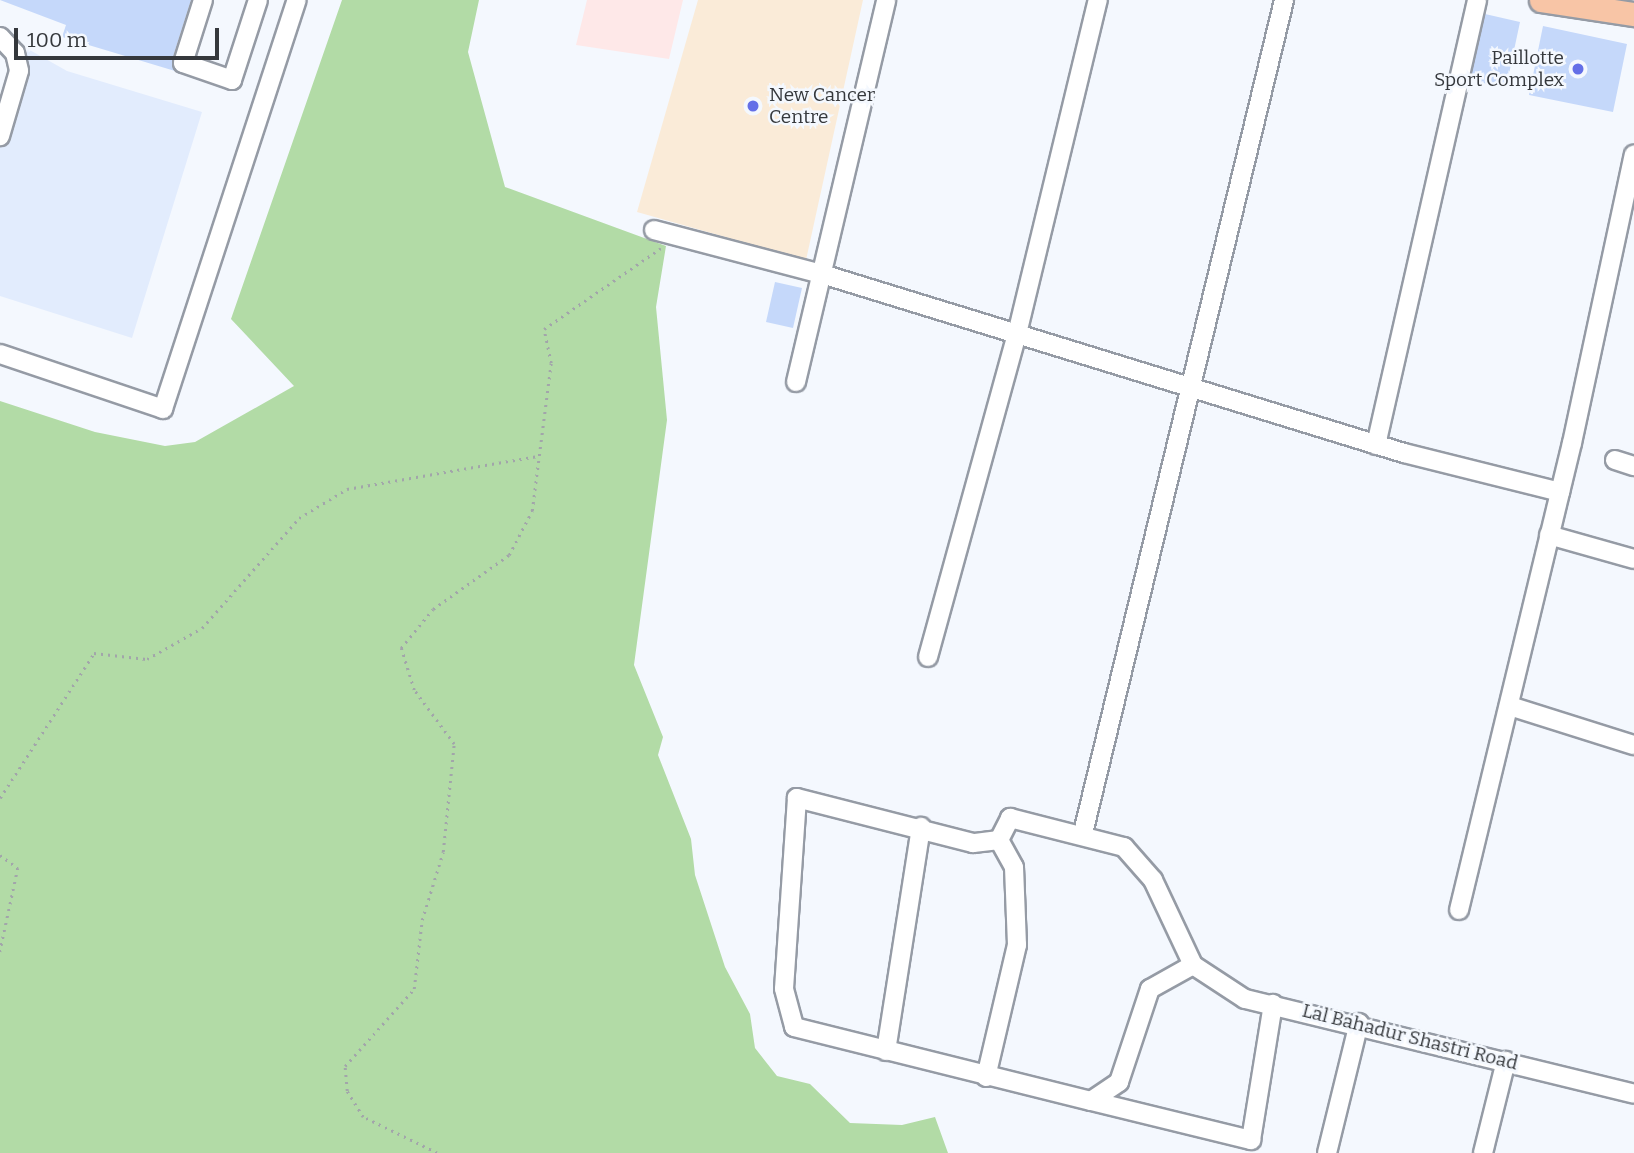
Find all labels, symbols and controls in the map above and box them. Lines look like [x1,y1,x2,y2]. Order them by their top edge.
scale bar [18,14,222,58]
text: 100 m [27,27,87,53]
place label: Paillotte Sport Complex [1434,47,1564,91]
marker: Paillotte Sport Complex [1570,61,1586,77]
place label: New Cancer Centre [769,84,875,128]
marker: New Cancer Centre [743,96,763,116]
street label: Lal Bahadur Shastri Road [1300,999,1520,1075]

